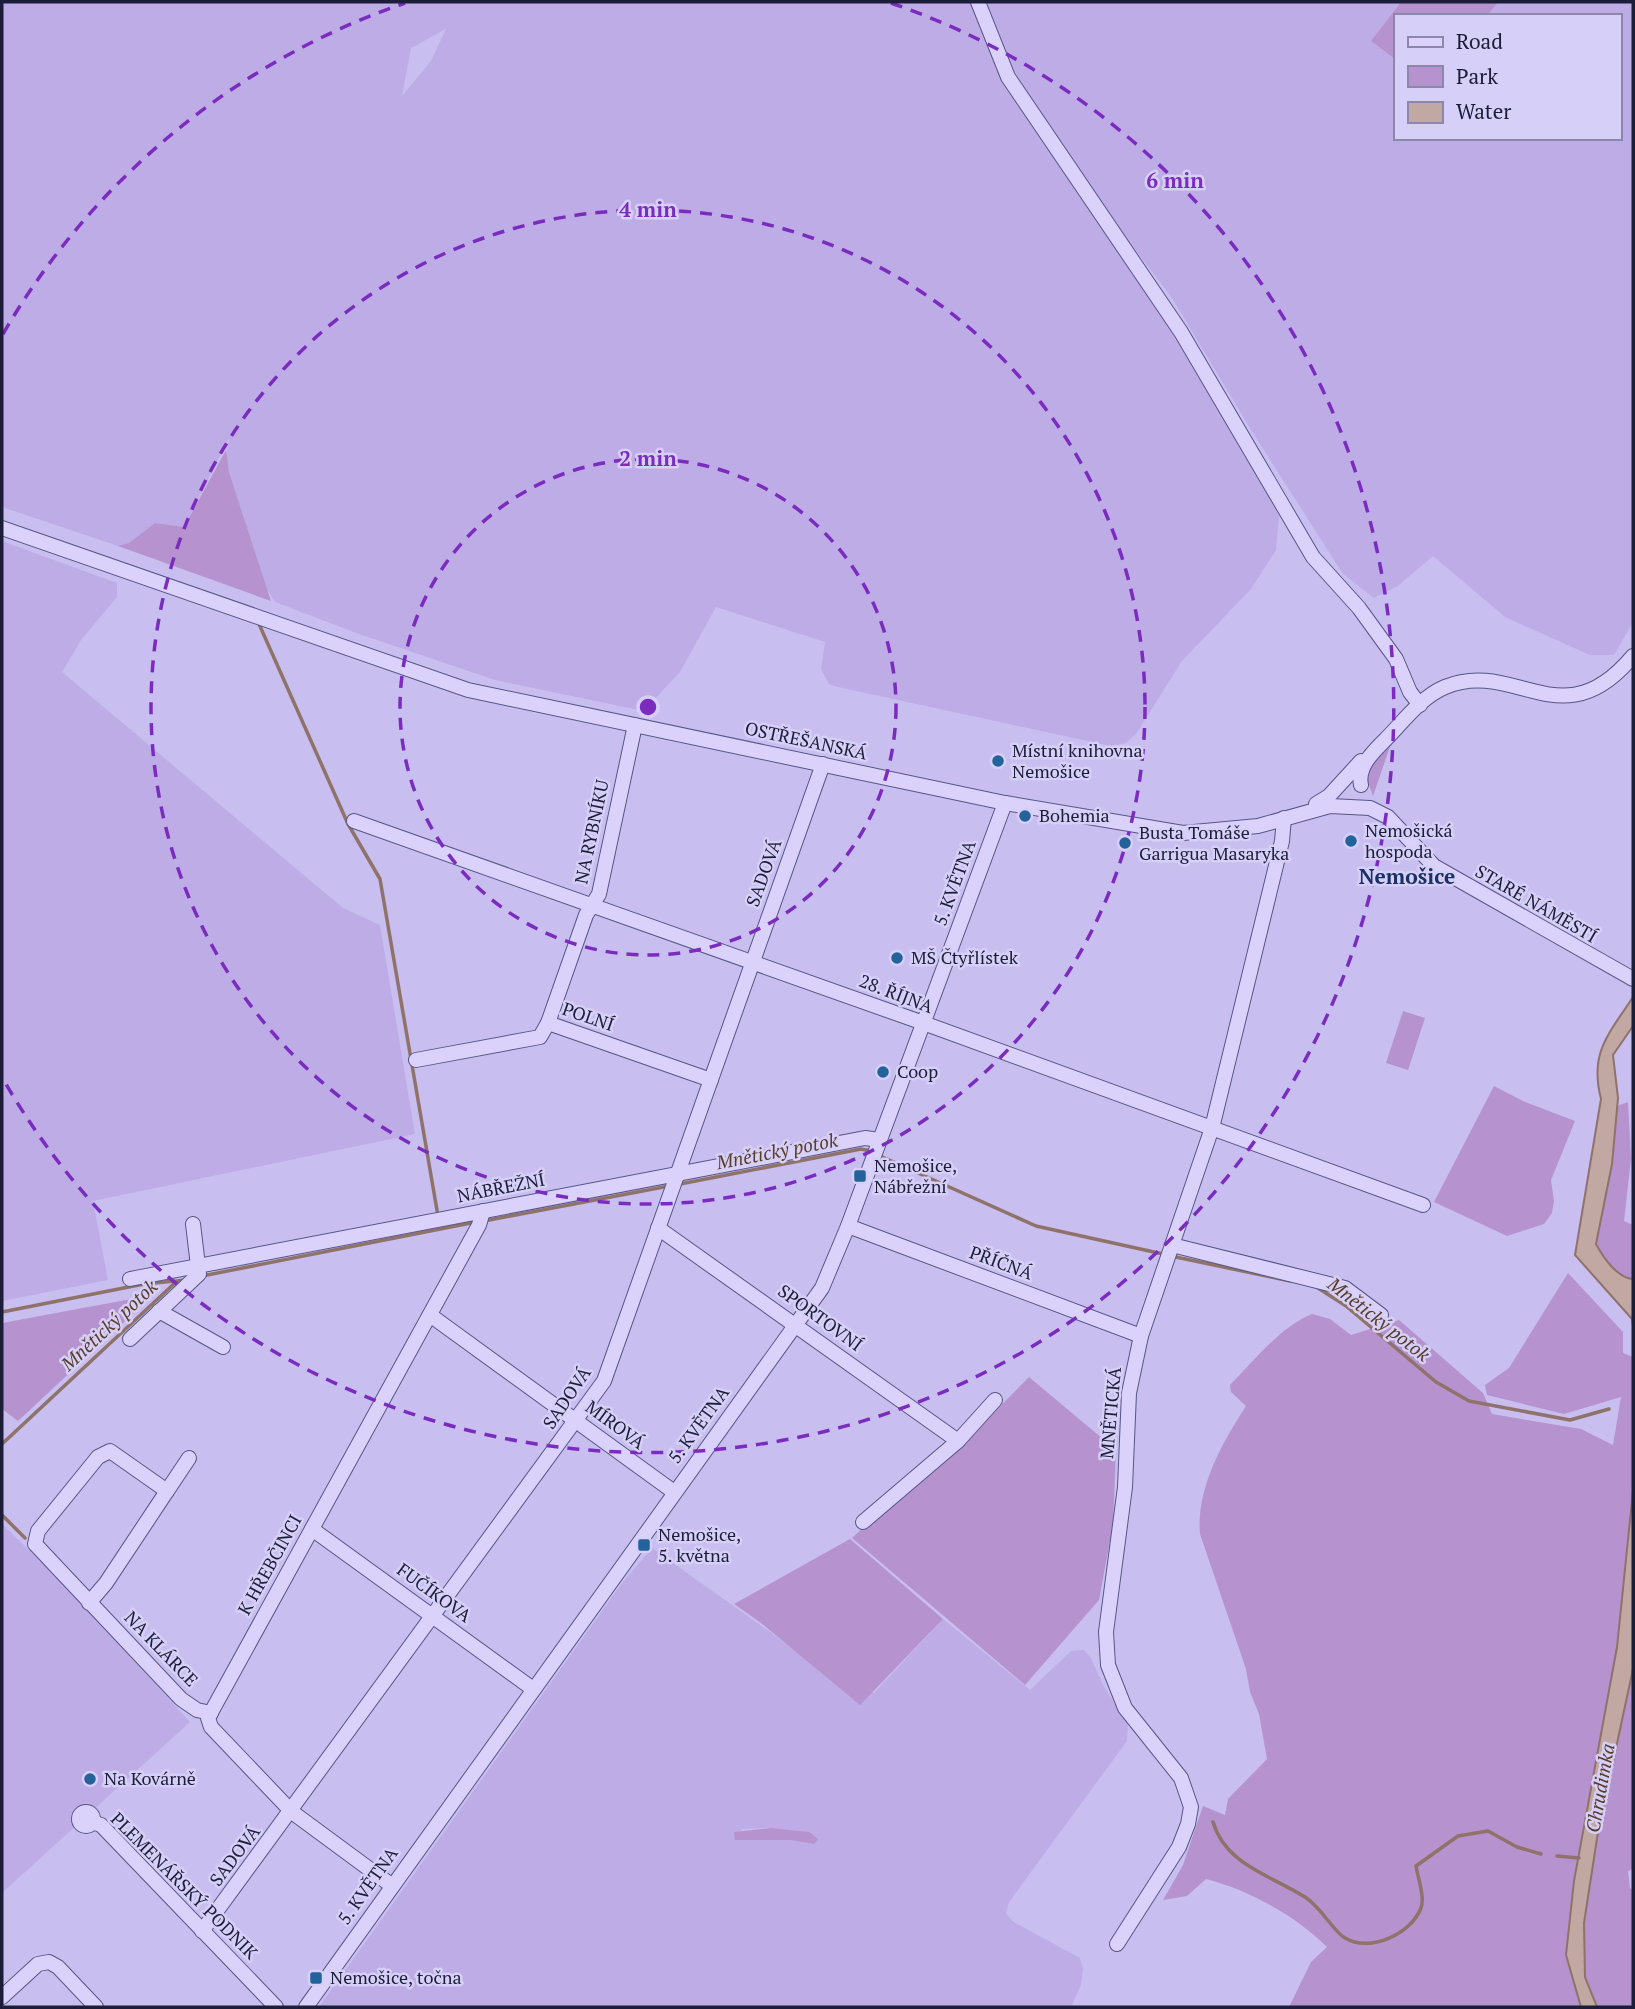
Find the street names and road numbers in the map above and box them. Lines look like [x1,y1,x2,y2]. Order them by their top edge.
street label: OSTŘEŠANSKÁ [743,715,870,765]
street label: NA RYBNÍKU [568,778,614,886]
street label: SADOVÁ [740,835,787,910]
street label: 5. KVĚTNA [928,836,981,929]
street label: STARÉ NÁMĚSTÍ [1471,859,1602,948]
street label: 28. ŘÍJNA [856,968,937,1018]
street label: POLNÍ [559,996,618,1036]
street label: NÁBŘEŽNÍ [455,1167,547,1207]
street label: PŘÍČNÁ [966,1240,1037,1285]
street label: SPORTOVNÍ [773,1278,868,1356]
street label: SADOVÁ [537,1361,596,1433]
street label: MNĚTICKÁ [1094,1365,1126,1460]
street label: 5. KVĚTNA [662,1381,735,1468]
street label: MÍROVÁ [581,1394,651,1454]
street label: K HŘEBČINCI [232,1510,307,1619]
street label: FUČÍKOVA [393,1557,477,1628]
street label: NA KLÁRCE [120,1605,204,1691]
street label: PLEMENÁŘSKÝ PODNIK [106,1807,264,1964]
street label: SADOVÁ [204,1820,265,1891]
street label: 5. KVĚTNA [332,1841,403,1929]

